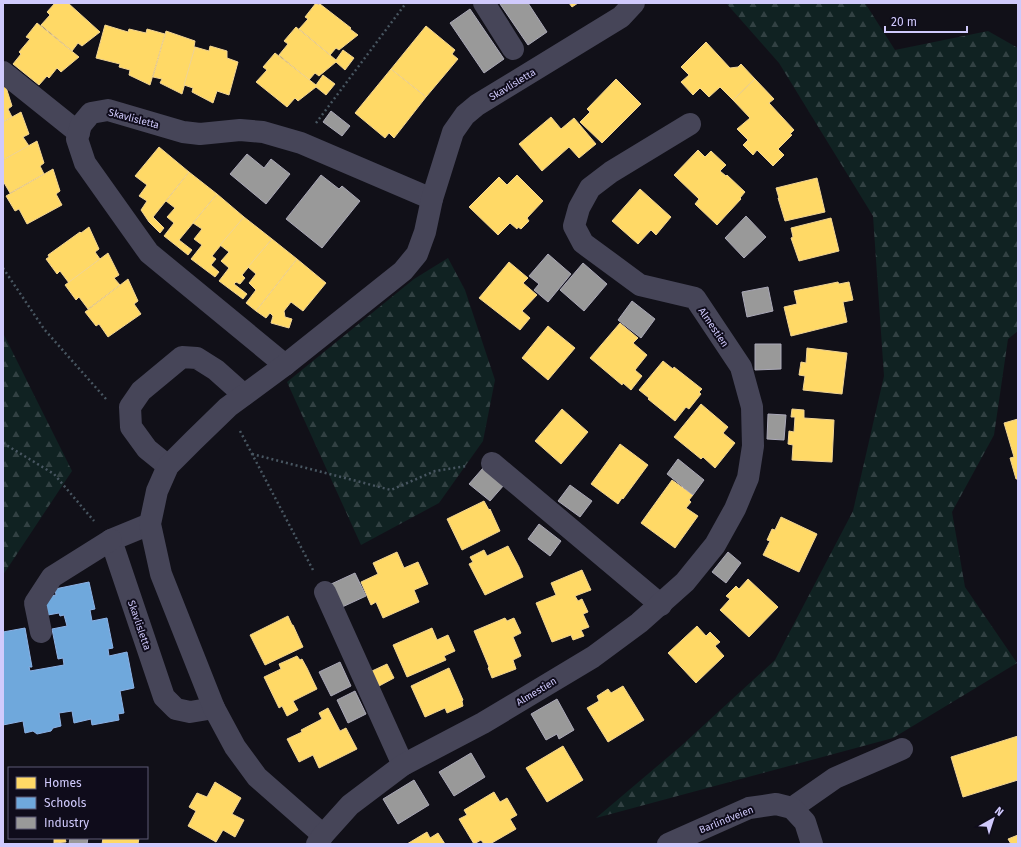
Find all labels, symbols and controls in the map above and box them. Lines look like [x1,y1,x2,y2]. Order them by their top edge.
scale bar [885,8,967,34]
text: 20 m [891,15,917,29]
street label: Skavlisletta [487,66,538,103]
street label: Skavlisletta [107,106,160,131]
street label: Almestien [696,306,731,350]
street label: Skavlisletta [125,599,153,652]
street label: Almestien [514,675,559,709]
legend [8,767,148,839]
text: Homes [44,776,82,790]
text: Schools [44,796,87,810]
north arrow [973,799,1013,839]
street label: Barlindveien [697,804,755,836]
text: N [992,804,1006,819]
text: Industry [44,816,89,830]

